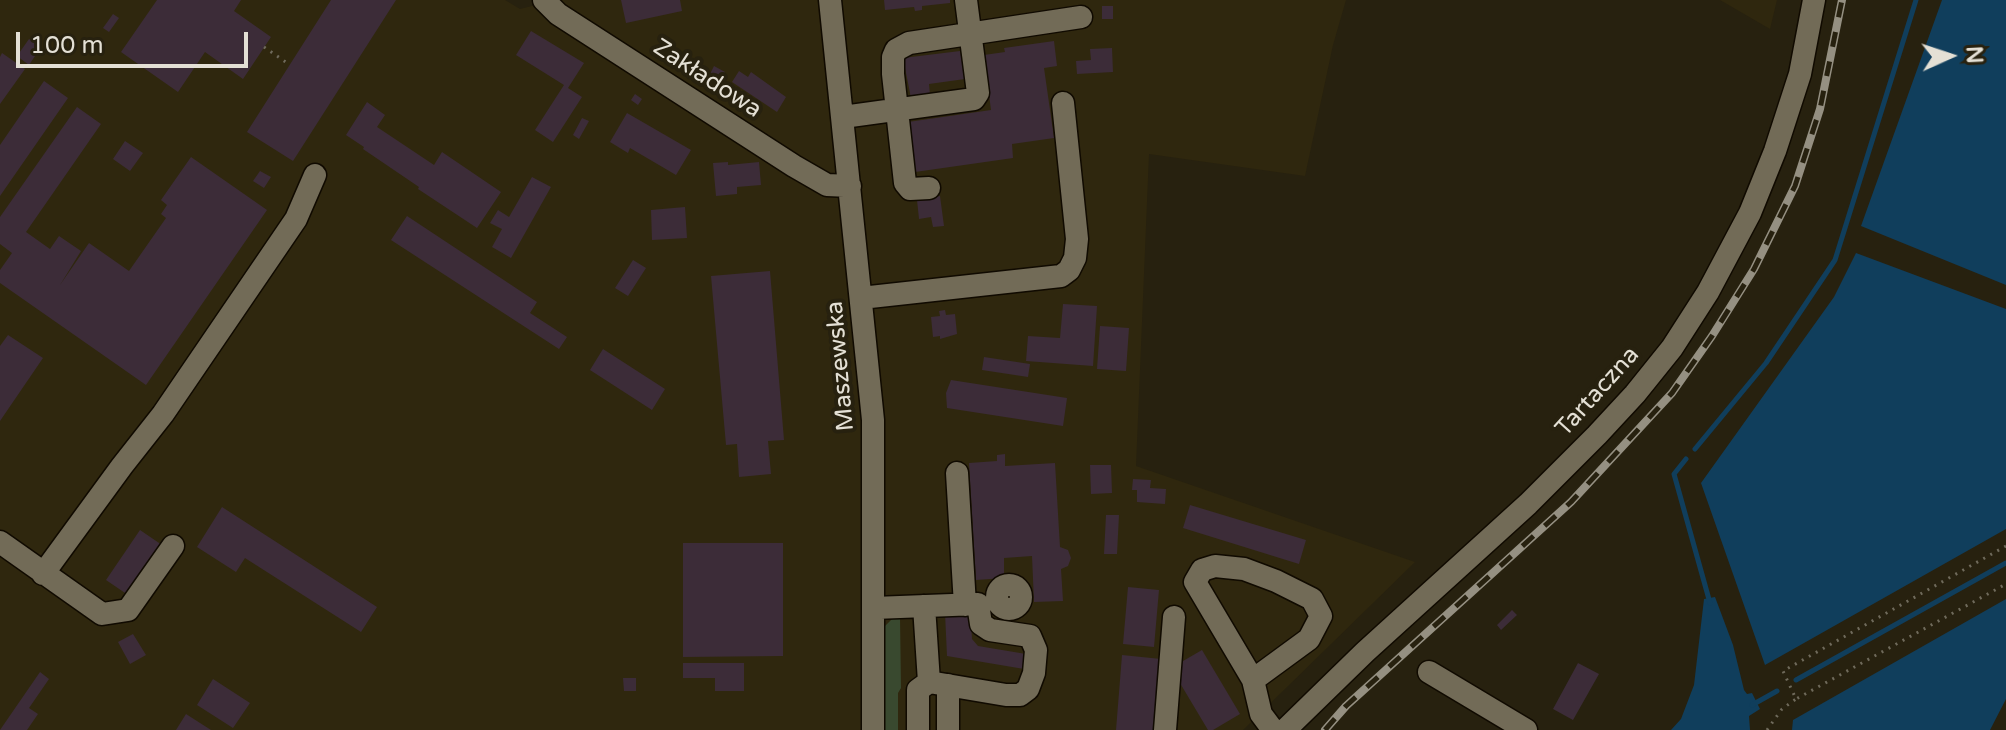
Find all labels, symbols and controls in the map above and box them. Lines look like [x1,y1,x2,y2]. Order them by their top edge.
scale bar [20,16,252,66]
north arrow [1910,16,1990,96]
text: 100 m [30,31,104,60]
street label: Zakładowa [647,33,767,125]
text: N [1961,45,1987,64]
street label: Maszewska [821,300,861,432]
street label: Tartaczna [1550,341,1646,443]

